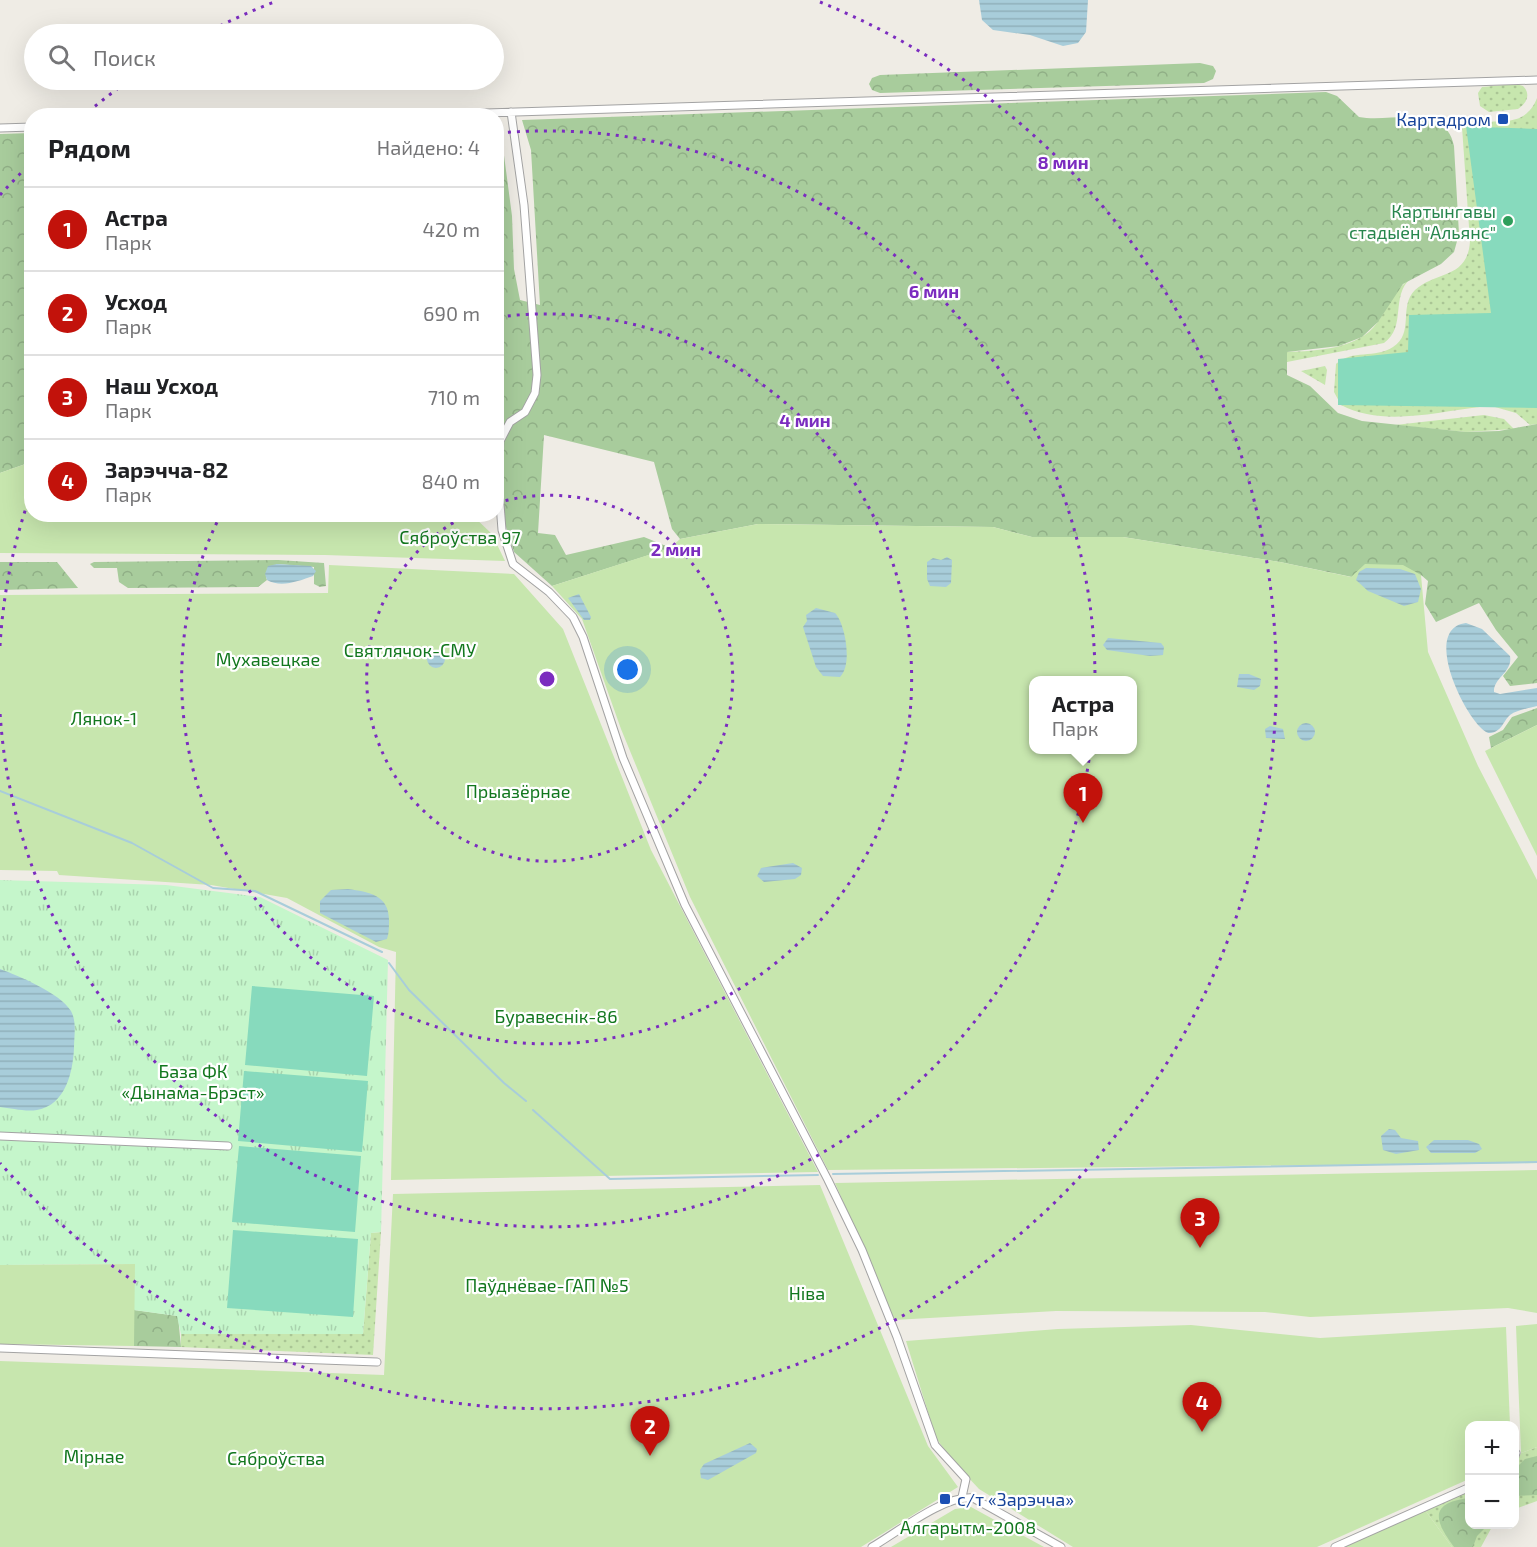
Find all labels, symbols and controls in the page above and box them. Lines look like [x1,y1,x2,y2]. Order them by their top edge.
search box [24,24,504,90]
icon: search [45,41,78,74]
text: Поиск [93,44,156,70]
place label: Картадром [1396,108,1491,130]
marker: Картадром [1496,112,1510,126]
text: Рядом [48,132,131,163]
text: Найдено: 4 [377,135,480,159]
text: 8 мин [1037,151,1089,173]
place label: Картынгавы стадыён "Альянс" [1349,200,1496,243]
text: Астра [105,204,168,230]
marker: Картынгавы стадыён "Альянс" [1501,214,1515,228]
text: 1 [63,217,72,241]
text: 420 m [422,217,480,241]
text: Парк [105,230,152,254]
text: 6 мин [909,280,959,302]
text: Усход [105,288,167,314]
text: 2 [62,301,73,325]
text: 690 m [423,301,480,325]
text: Парк [105,314,152,338]
text: Наш Усход [105,372,218,398]
text: 3 [62,385,73,409]
text: 710 m [428,385,480,409]
text: Парк [105,398,152,422]
text: 4 мин [779,409,831,431]
text: Зарэчча-82 [105,456,228,482]
text: 4 [61,469,74,493]
text: 840 m [422,469,480,493]
text: Парк [105,482,152,506]
park label: Сяброўства 97 [399,526,521,548]
text: 2 мин [651,538,701,560]
park label: Святлячок-СМУ [344,639,476,661]
park label: Мухавецкае [216,648,320,670]
your location [613,655,642,684]
centre of rings [537,669,557,689]
popup [1029,676,1137,754]
text: Астра [1052,690,1114,716]
park label: Лянок-1 [71,707,137,729]
text: Парк [1052,716,1098,740]
pin: 1 [1064,774,1102,823]
park label: Прыазёрнае [466,780,570,802]
park label: Буравеснік-86 [495,1005,617,1027]
park label: База ФК «Дынама-Брэст» [122,1060,264,1103]
pin: 3 [1180,1198,1220,1248]
park label: Паўднёвае-ГАП №5 [465,1274,629,1296]
park label: Ніва [789,1282,825,1304]
pin: 4 [1182,1382,1222,1432]
pin: 2 [630,1406,670,1456]
map controls [1465,1421,1519,1529]
button: + [1465,1421,1519,1475]
park label: Мірнае [64,1445,124,1467]
park label: Сяброўства [227,1447,325,1469]
button: − [1465,1475,1519,1529]
place label: с/т «Зарэчча» [957,1488,1074,1510]
marker: с/т «Зарэчча» [938,1492,952,1506]
park label: Алгарытм-2008 [900,1516,1036,1538]

